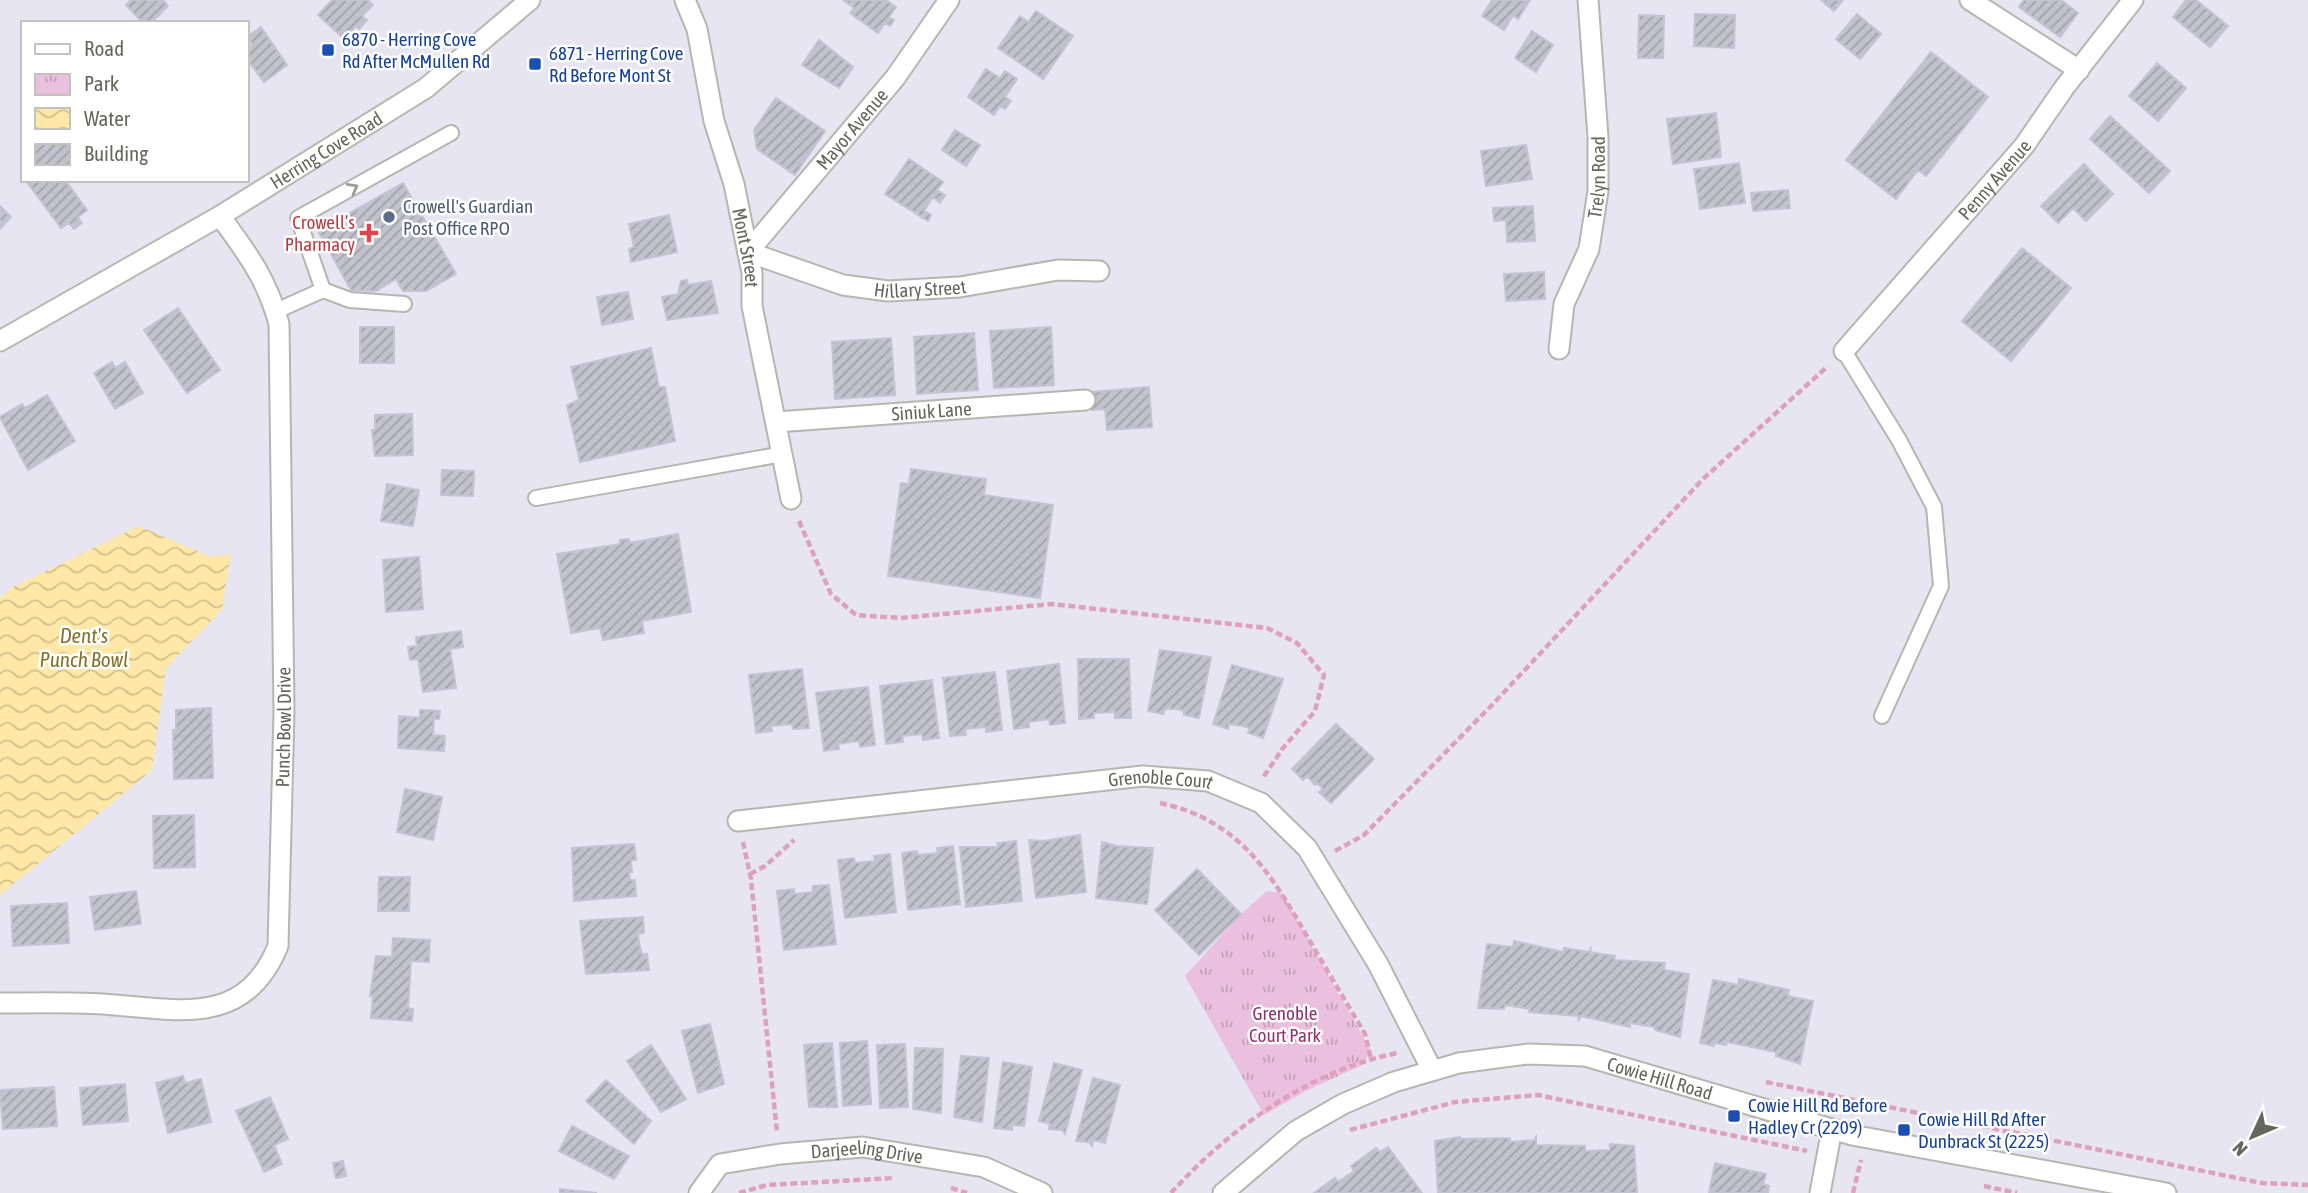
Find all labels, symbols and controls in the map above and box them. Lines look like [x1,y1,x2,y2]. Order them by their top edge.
legend [21,21,248,182]
place label: 6870 - Herring Cove Rd After McMullen Rd [342,28,490,72]
text: Road [84,36,124,60]
marker: 6870 - Herring Cove Rd After McMullen Rd [320,42,336,58]
place label: 6871 - Herring Cove Rd Before Mont St [549,42,683,86]
marker: 6871 - Herring Cove Rd Before Mont St [527,56,543,72]
text: Park [84,71,119,95]
street label: Mayor Avenue [812,84,892,174]
text: Water [84,106,131,130]
street label: Herring Cove Road [266,107,386,193]
street label: Trelyn Road [1583,136,1609,220]
street label: Penny Avenue [1953,136,2036,224]
text: Building [84,141,148,165]
one-way arrow [346,182,358,196]
place label: Crowell's Guardian Post Office RPO [403,195,533,239]
street label: Mont Street [728,206,763,288]
marker: Crowell's Guardian Post Office RPO [381,209,397,225]
place label: Crowell’s Pharmacy [285,211,355,255]
marker: Crowell’s Pharmacy [361,225,377,241]
street label: Hillary Street [873,275,968,302]
street label: Siniuk Lane [891,397,972,425]
water label: Dent's Punch Bowl [39,623,129,671]
street label: Punch Bowl Drive [271,667,295,788]
street label: Grenoble Court [1107,765,1217,793]
park label: Grenoble Court Park [1249,1002,1322,1046]
street label: Cowie Hill Road [1605,1052,1715,1104]
place label: Cowie Hill Rd Before Hadley Cr (2209) [1748,1094,1887,1138]
north arrow [2217,1102,2287,1172]
marker: Cowie Hill Rd Before Hadley Cr (2209) [1726,1108,1742,1124]
place label: Cowie Hill Rd After Dunbrack St (2225) [1918,1108,2049,1152]
marker: Cowie Hill Rd After Dunbrack St (2225) [1896,1122,1912,1138]
street label: Darjeeling Drive [810,1136,925,1168]
text: N [2228,1137,2252,1160]

